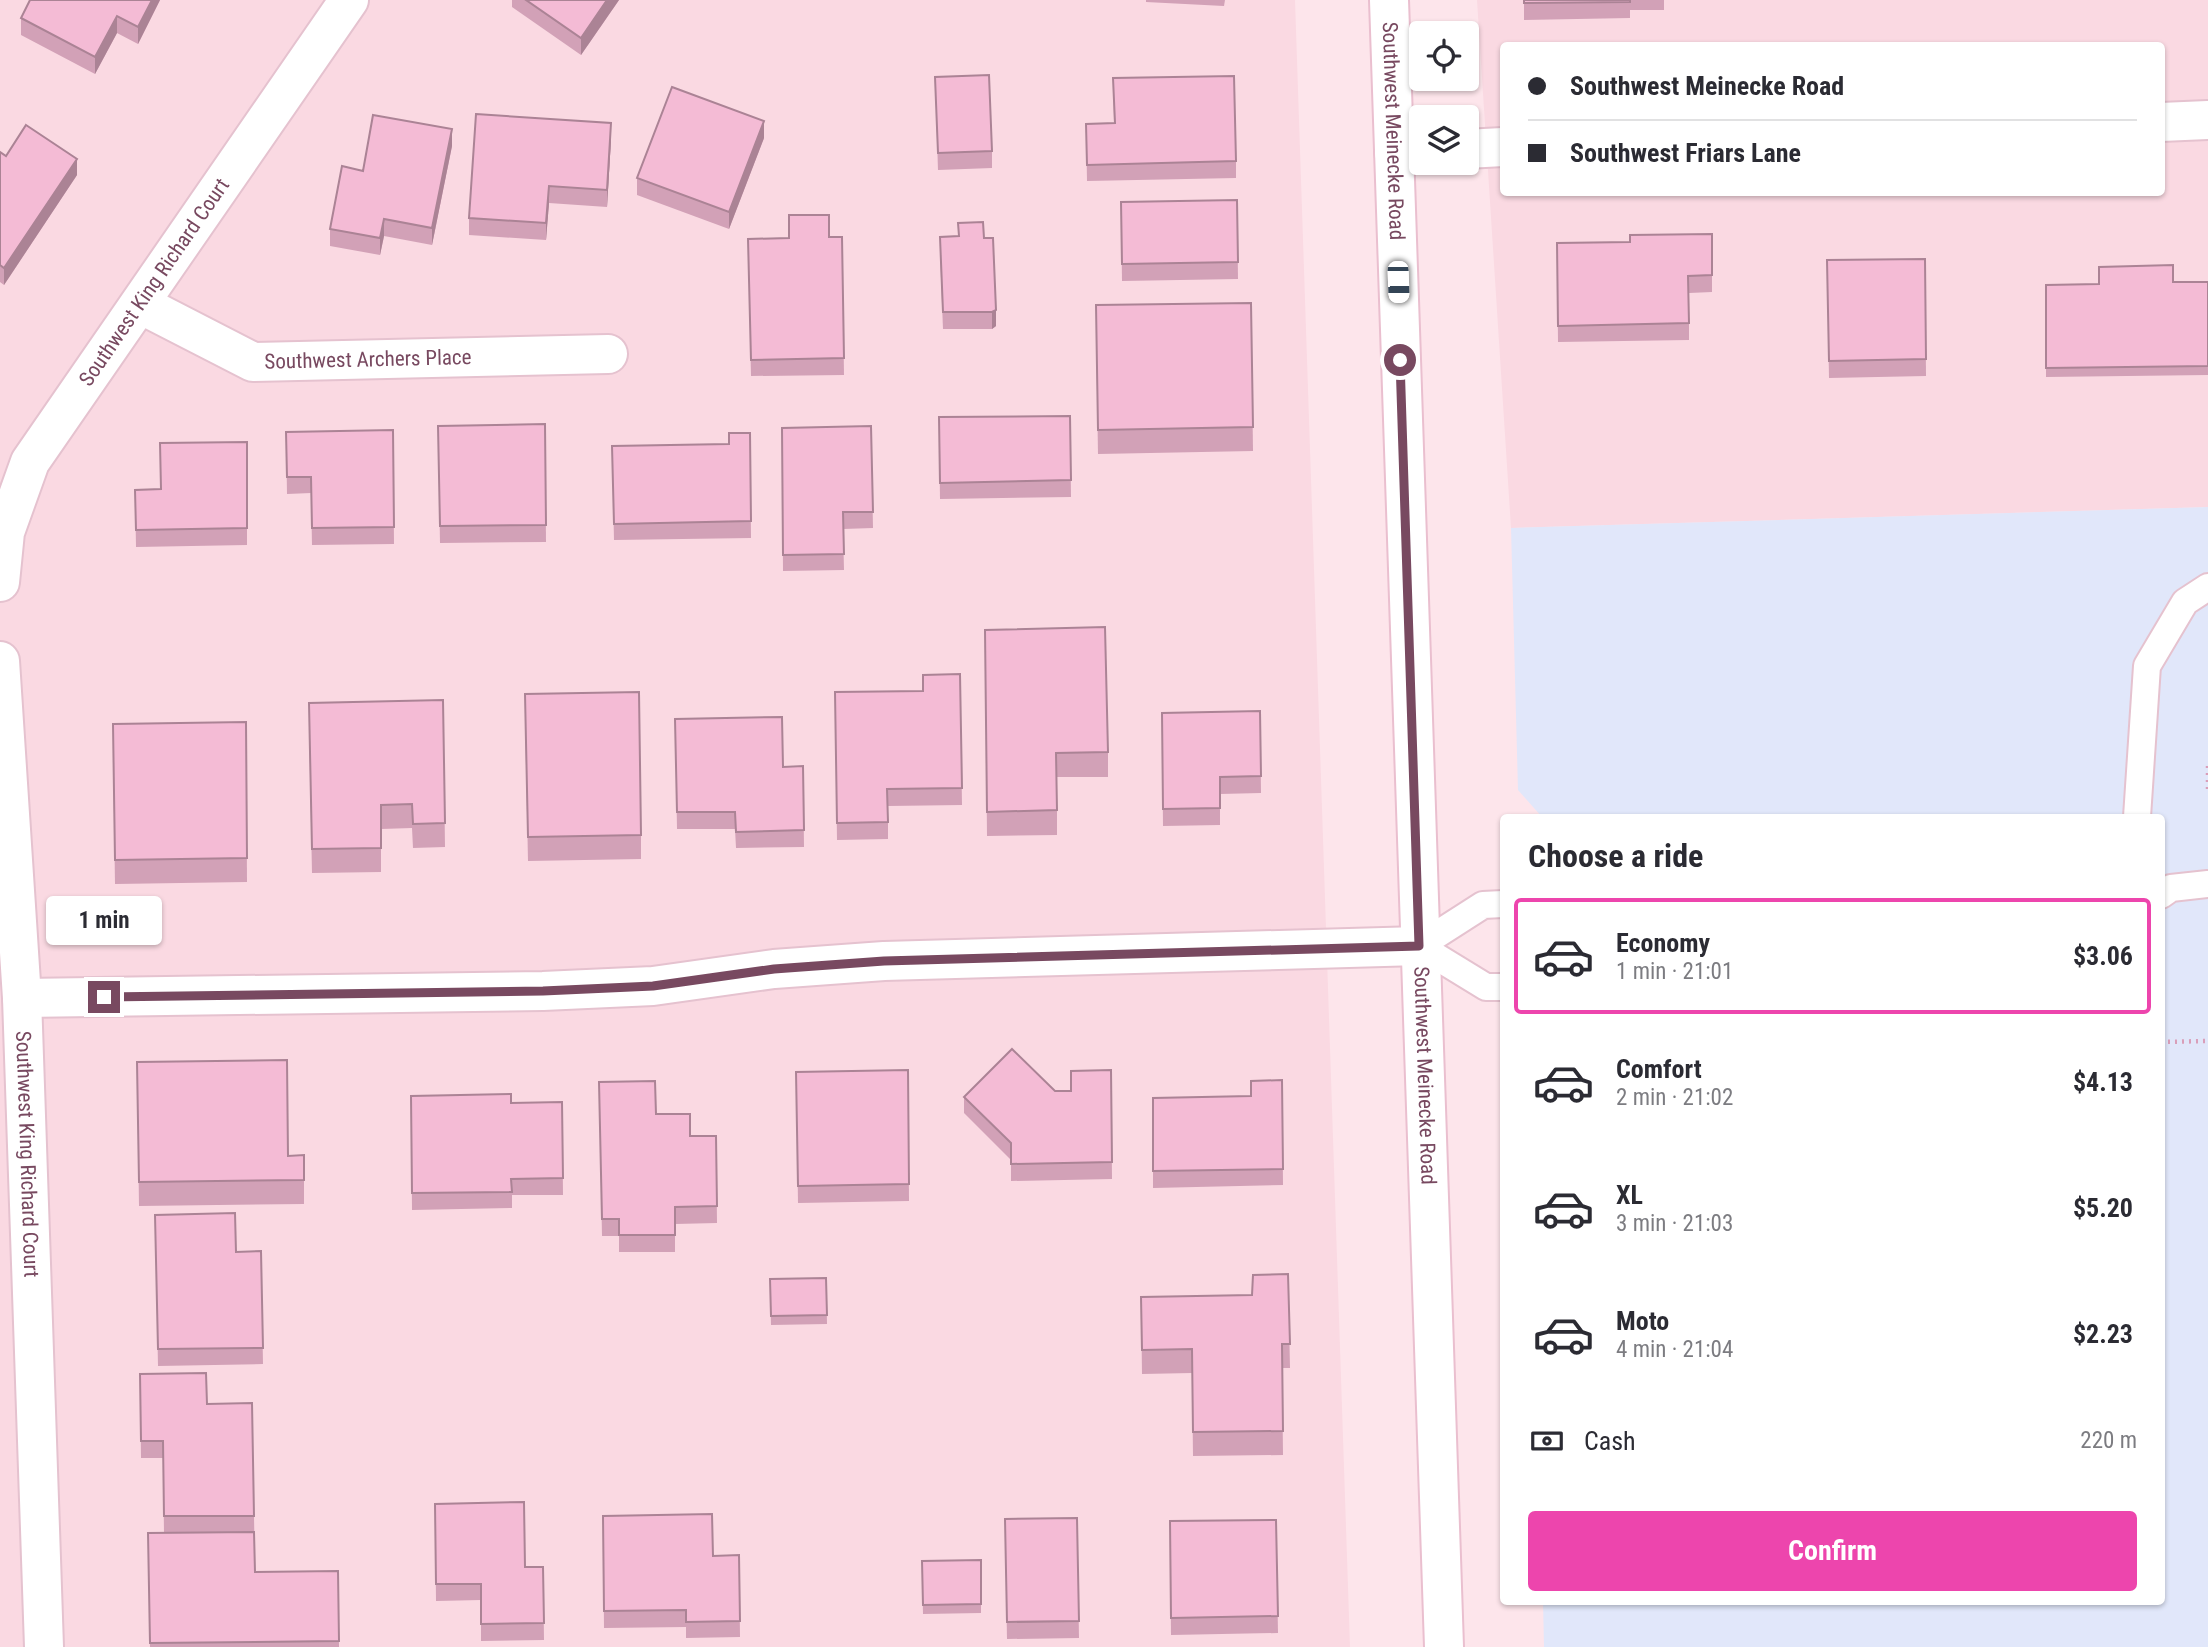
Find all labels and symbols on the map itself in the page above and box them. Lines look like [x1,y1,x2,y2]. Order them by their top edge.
street label: Southwest Meinecke Road [1378,21,1409,241]
street label: Southwest King Richard Court [74,174,234,391]
car [1387,261,1410,303]
route start [1384,344,1416,376]
street label: Southwest Archers Place [264,345,472,374]
callout: 1 min [46,895,162,944]
street label: Southwest Meinecke Road [1409,966,1441,1185]
route end [88,981,120,1013]
street label: Southwest King Richard Court [11,1030,43,1278]

